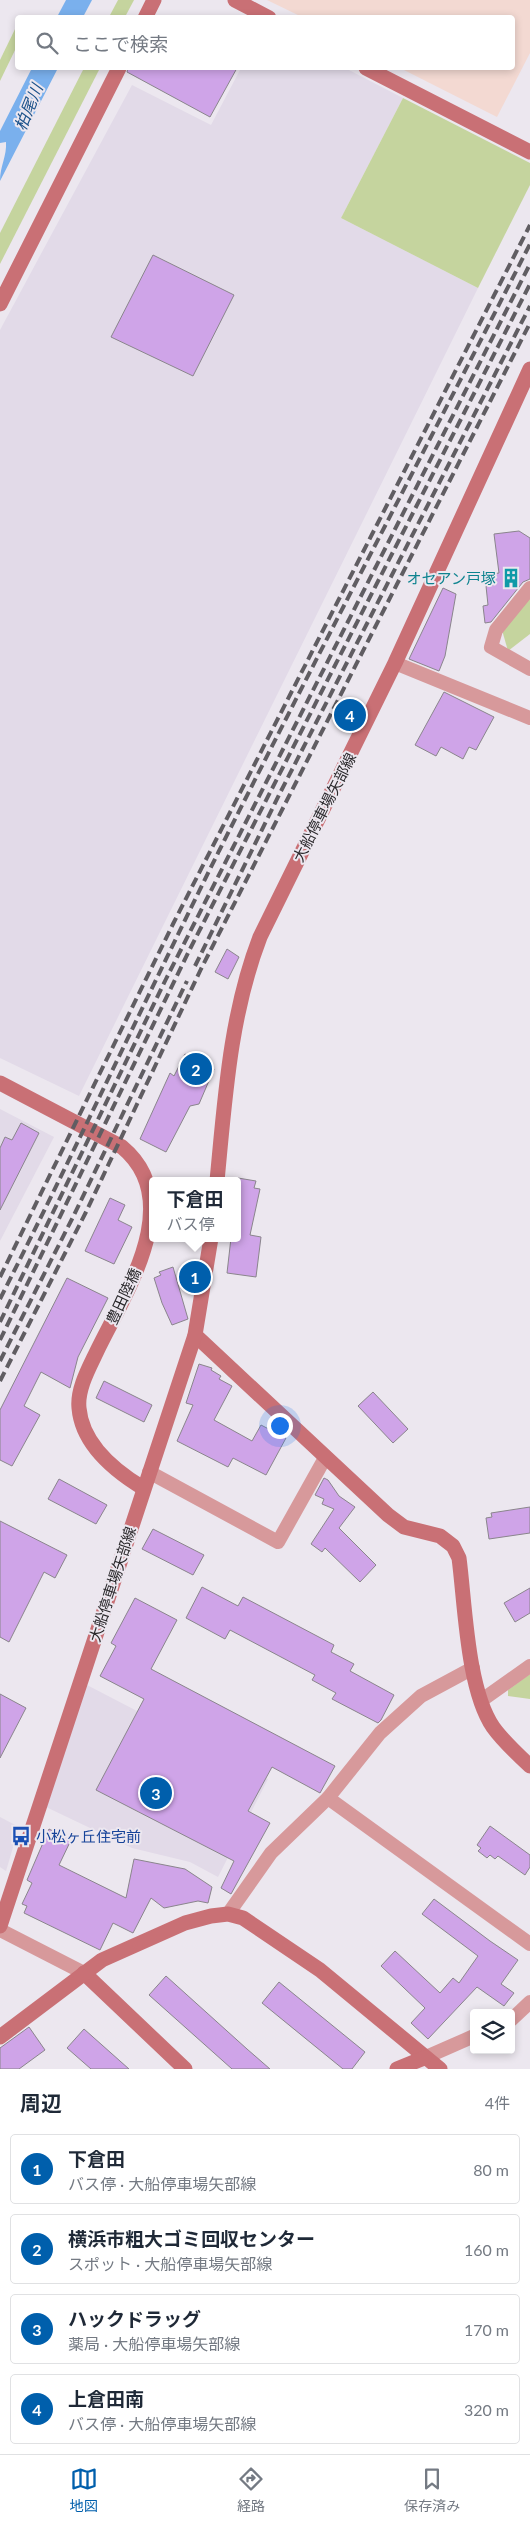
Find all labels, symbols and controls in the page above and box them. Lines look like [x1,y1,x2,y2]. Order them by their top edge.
search box [15,15,515,70]
icon: search [33,29,61,57]
text: ここで検索 [73,32,168,55]
water label: 柏尾川 [10,79,47,133]
building icon: オセアン戸塚 [500,567,522,589]
place label: オセアン戸塚 [407,569,496,587]
pin: 4 [334,696,366,734]
street label: 大船停車場矢部線 [289,749,359,865]
pin: 2 [180,1050,212,1088]
popup [149,1177,241,1242]
text: 下倉田 [166,1187,224,1210]
text: バス停 [166,1214,215,1233]
pin: 1 [179,1258,211,1296]
street label: 豊田陸橋 [102,1265,144,1327]
your location [267,1413,293,1439]
street label: 大船停車場矢部線 [85,1524,139,1644]
pin: 3 [140,1774,172,1812]
bus stop icon: 小松ヶ丘住宅前 [10,1825,32,1847]
place label: 小松ヶ丘住宅前 [36,1827,141,1845]
map controls [470,2009,515,2054]
button: layers [470,2009,515,2054]
text: 周辺 [20,2090,62,2115]
text: 4件 [485,2093,510,2112]
text: 下倉田 [68,2147,125,2170]
text: 1 [32,2160,42,2179]
text: 80 m [473,2160,509,2179]
text: バス停 · 大船停車場矢部線 [68,2174,256,2193]
text: 横浜市粗大ゴミ回収センター [68,2227,315,2250]
text: 2 [32,2240,42,2259]
text: 160 m [464,2240,509,2259]
text: スポット · 大船停車場矢部線 [68,2254,272,2273]
text: ハックドラッグ [68,2307,201,2330]
text: 3 [32,2320,42,2339]
text: 170 m [464,2320,509,2339]
text: 薬局 · 大船停車場矢部線 [68,2334,240,2353]
text: 上倉田南 [68,2387,144,2410]
text: 4 [32,2400,42,2419]
text: 320 m [464,2400,509,2419]
text: バス停 · 大船停車場矢部線 [68,2414,256,2433]
tab: 地図 [70,2465,98,2515]
tab: 経路 [237,2465,265,2515]
tab: 保存済み [404,2465,460,2515]

